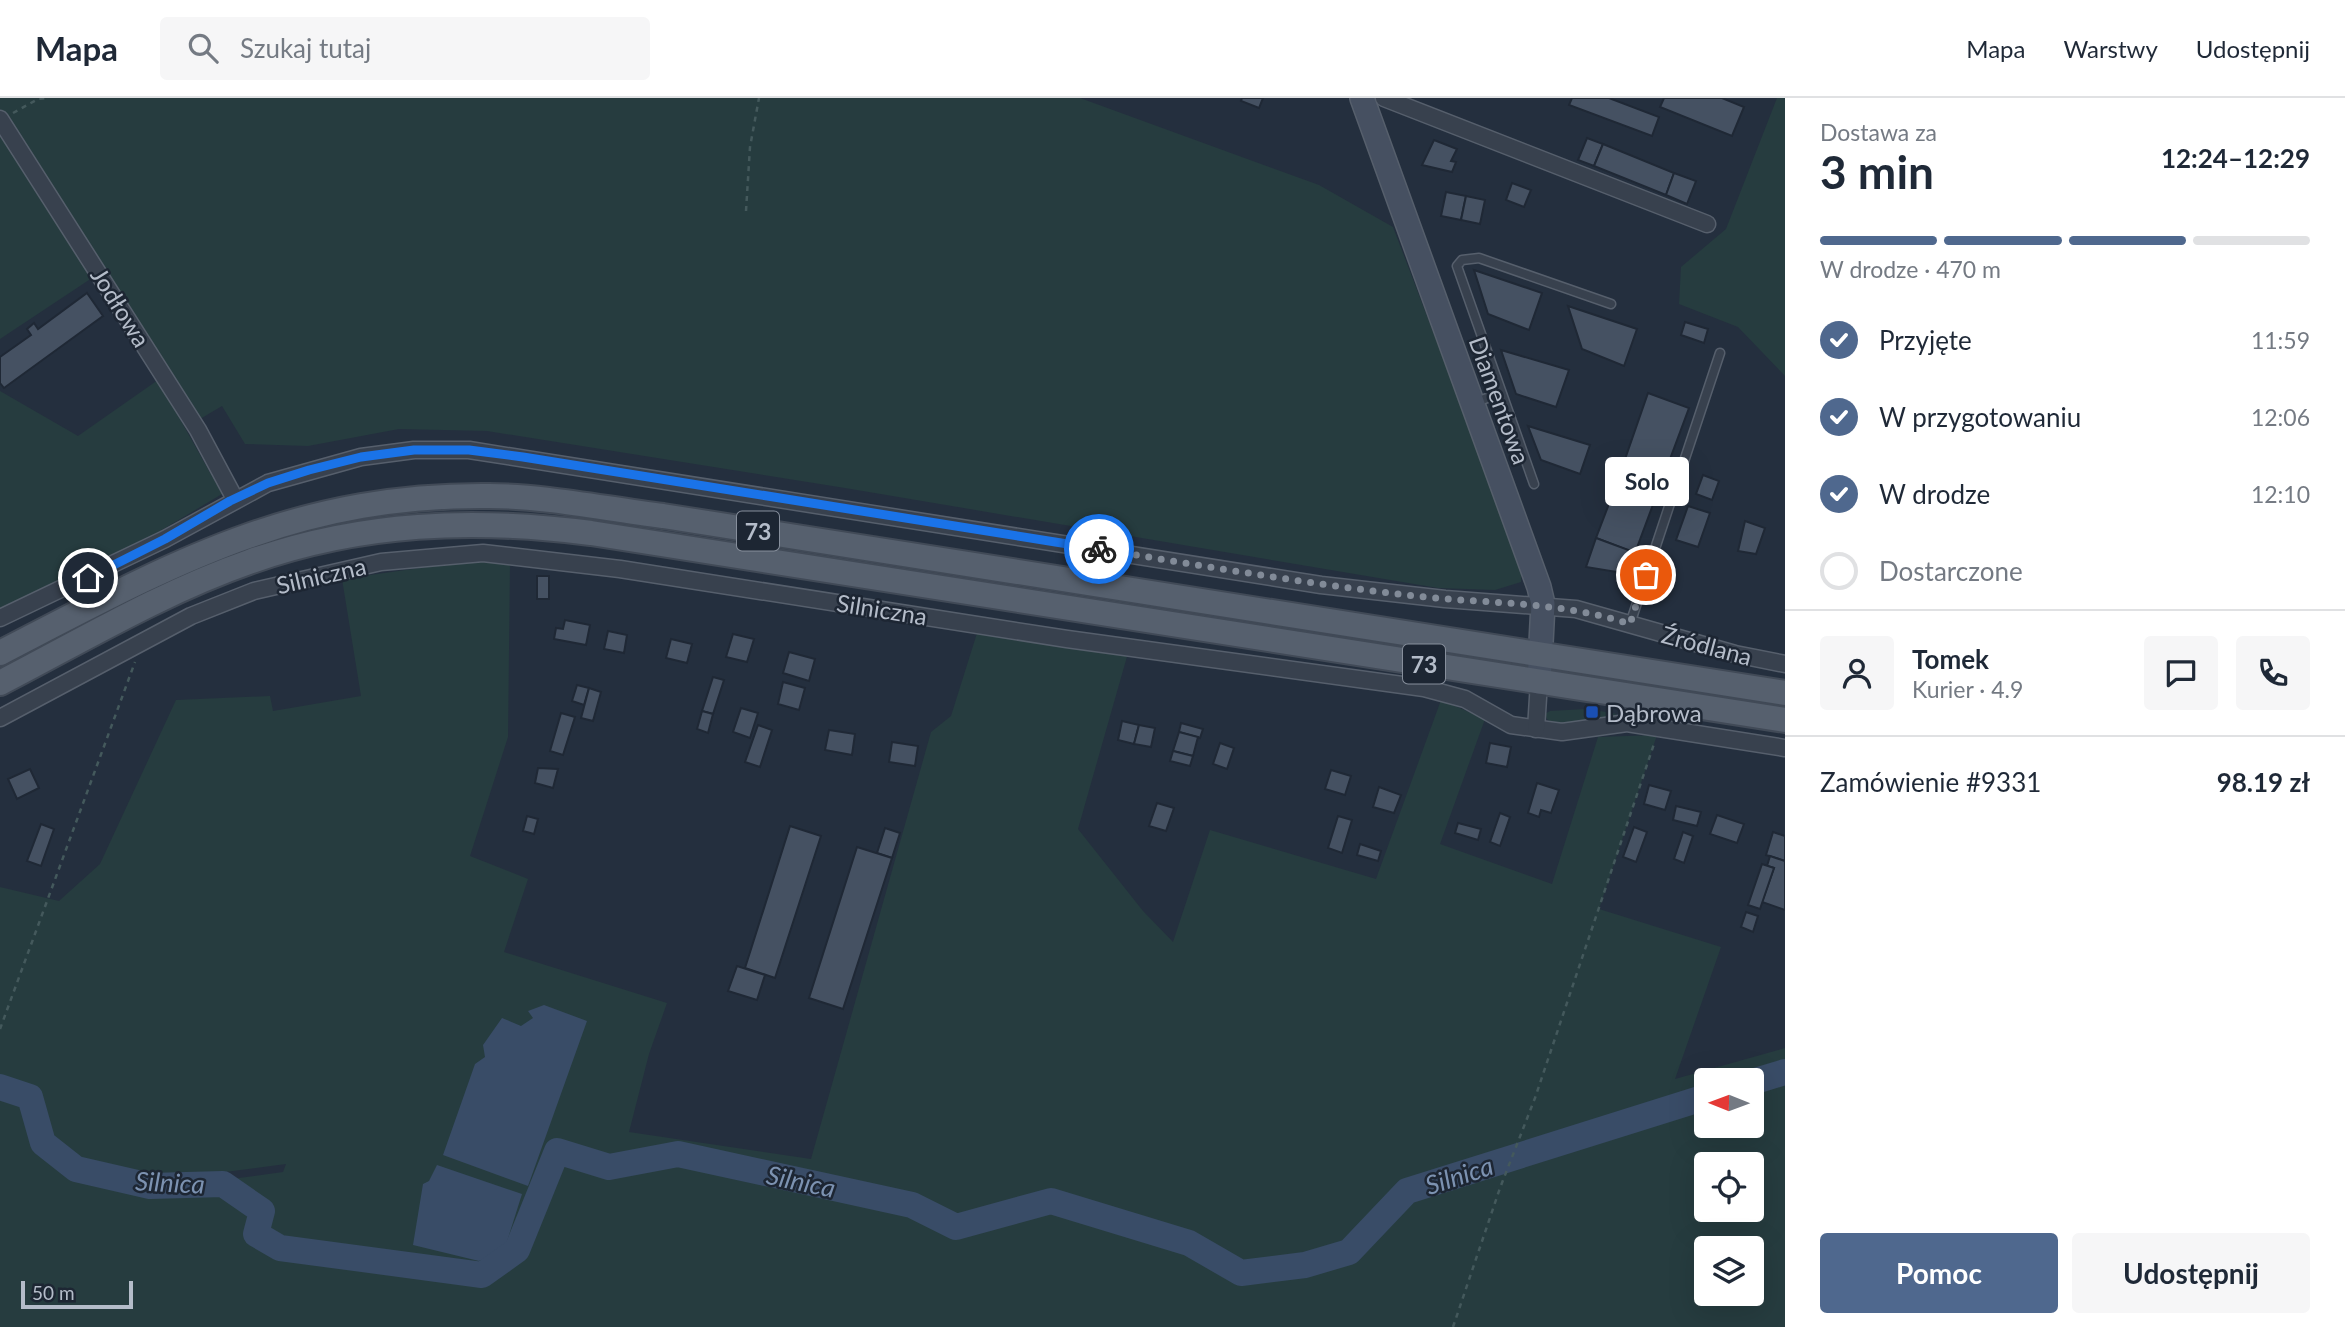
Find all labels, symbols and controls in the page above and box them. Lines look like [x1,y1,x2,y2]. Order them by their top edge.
search box [160,17,650,80]
text: Mapa [35,28,118,68]
icon: search [184,29,222,67]
text: Szukaj tutaj [240,32,371,64]
text: Mapa [1966,34,2025,63]
text: Warstwy [2063,34,2158,63]
text: Udostępnij [2196,34,2310,63]
text: Dostawa za [1820,118,1937,146]
text: 12:24–12:29 [2161,142,2310,174]
text: 3 min [1820,144,1934,199]
text: W drodze · 470 m [1820,255,2001,283]
street label: Jodłowa [85,262,157,352]
icon: check [1820,321,1858,359]
text: Przyjęte [1879,324,1972,356]
text: 11:59 [2251,326,2310,354]
street label: Diamentowa [1463,332,1537,468]
icon: check [1820,398,1858,436]
text: W przygotowaniu [1879,401,2081,433]
text: 12:06 [2251,403,2310,431]
callout: Solo [1604,456,1688,505]
text: Solo [1625,467,1669,495]
icon: check [1820,475,1858,513]
text: W drodze [1879,478,1990,510]
text: 12:10 [2251,480,2310,508]
road number: 73 [737,512,779,550]
courier [1064,514,1134,584]
icon: bike [1080,530,1118,568]
pin [1616,545,1676,605]
pin [58,548,118,608]
street label: Silniczna [273,551,369,599]
text: Dostarczone [1879,555,2023,587]
icon: bag [1627,556,1665,594]
icon: home [69,559,107,597]
street label: Silniczna [835,588,929,630]
street label: Źródlana [1659,619,1755,671]
button: person [1820,636,1894,710]
button: chat [2144,636,2218,710]
button: phone [2236,636,2310,710]
text: Tomek [1912,643,1989,675]
road number: 73 [1403,644,1445,684]
text: Kurier · 4.9 [1912,675,2023,703]
place label: Dąbrowa [1606,698,1702,727]
marker: Dąbrowa [1584,704,1600,720]
text: Zamówienie #9331 [1820,766,2041,798]
text: 98.19 zł [2217,766,2310,798]
north arrow [1694,1068,1764,1138]
map controls [1694,1068,1764,1306]
water label: Silnica [1421,1149,1497,1201]
button: locate [1694,1152,1764,1222]
water label: Silnica [764,1158,838,1204]
water label: Silnica [134,1164,206,1200]
button: Pomoc [1820,1233,2058,1313]
button: Udostępnij [2072,1233,2310,1313]
button: layers [1694,1236,1764,1306]
scale bar [21,1278,133,1310]
text: 50 m [32,1281,75,1304]

